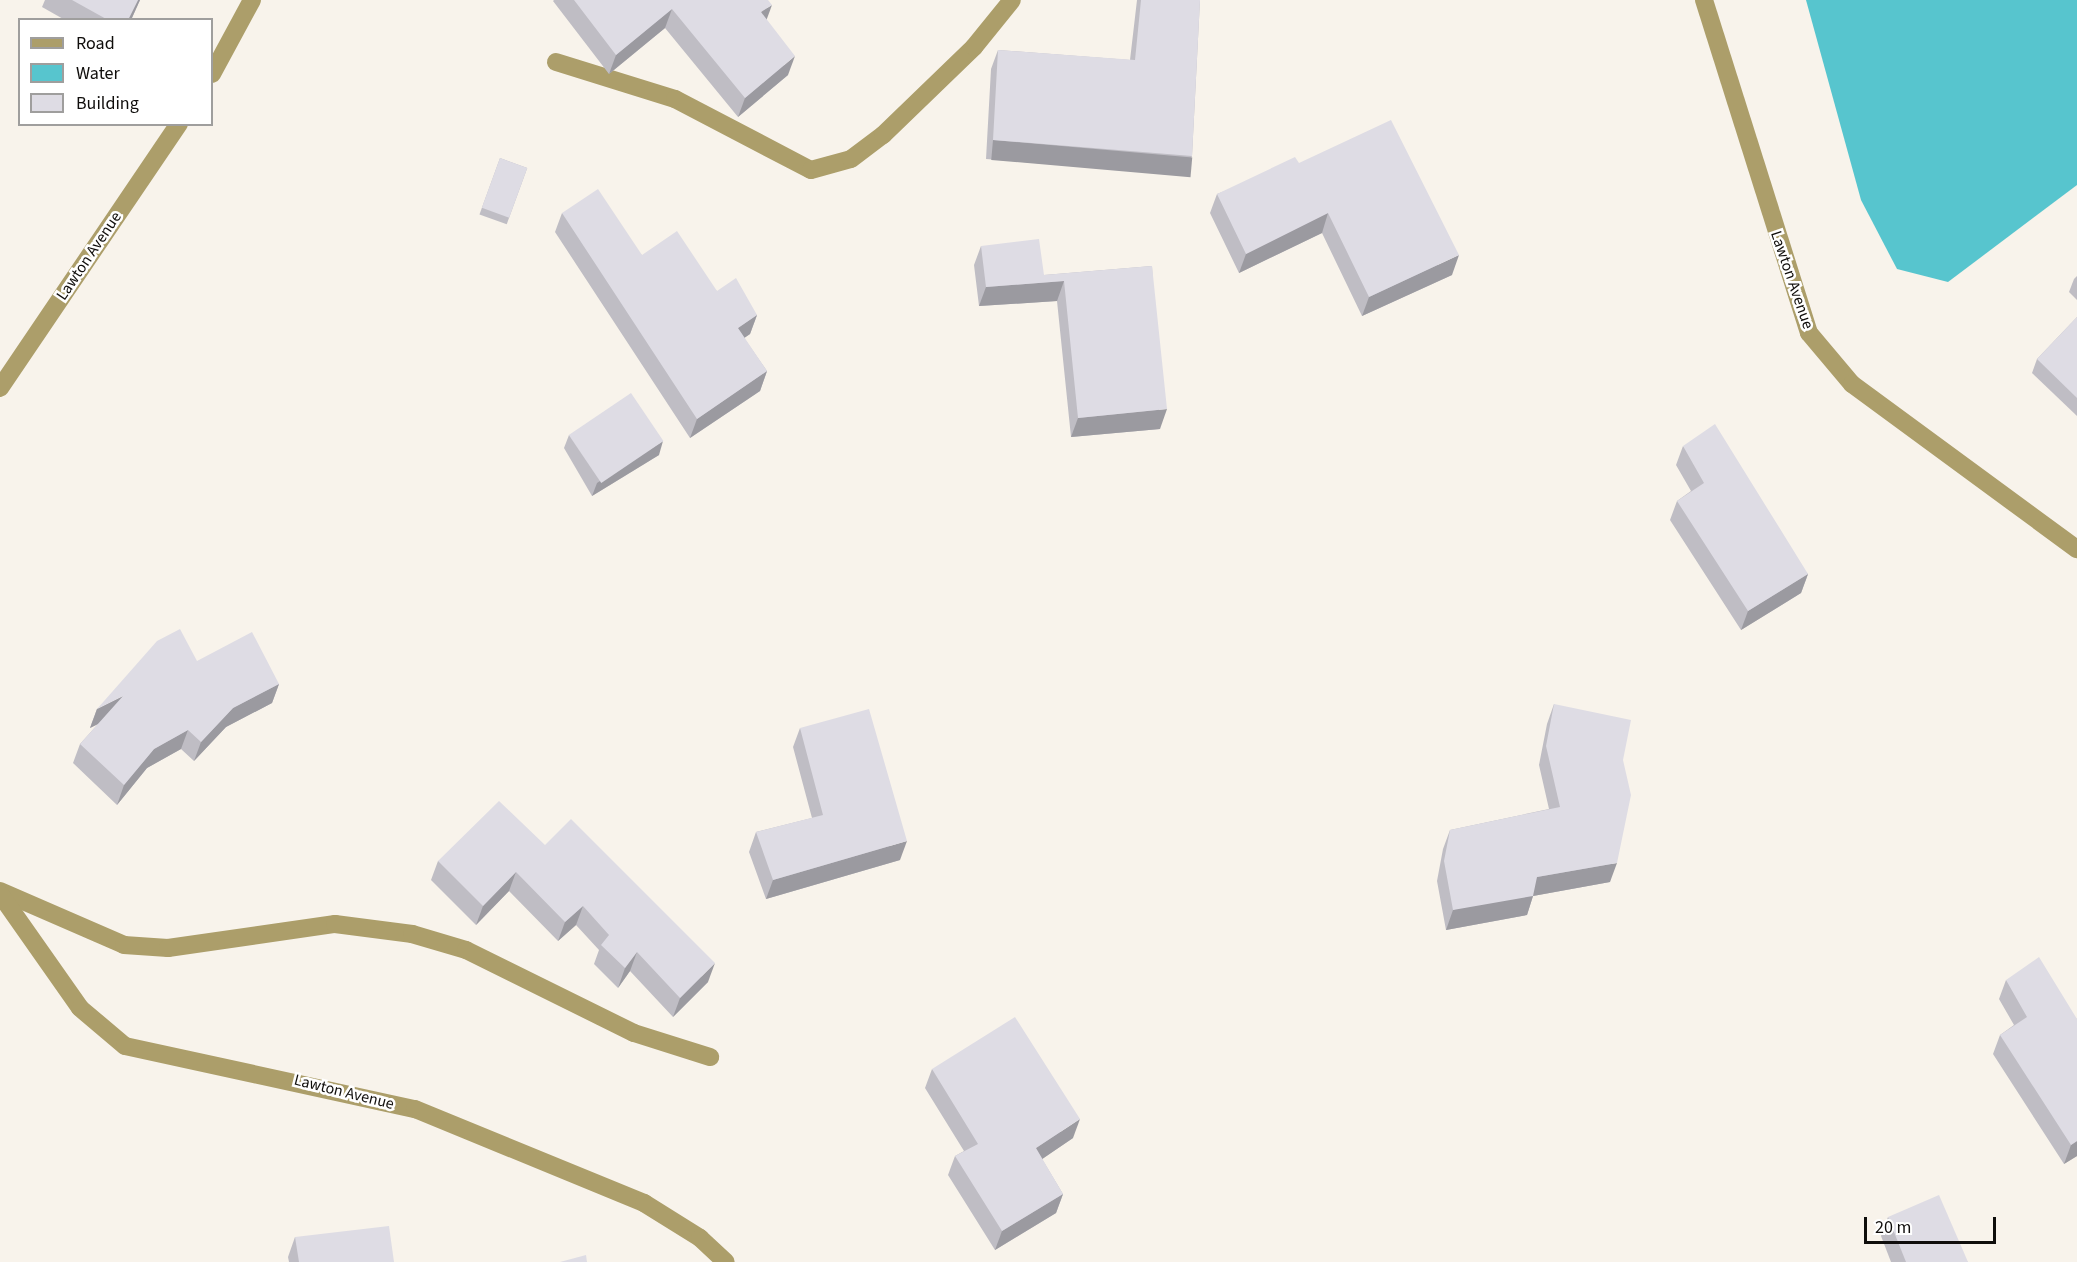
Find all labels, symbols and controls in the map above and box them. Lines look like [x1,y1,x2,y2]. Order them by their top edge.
legend [18,18,213,126]
text: Road [76,31,115,56]
text: Water [76,61,120,86]
text: Building [76,91,139,116]
street label: Lawton Avenue [52,208,126,304]
street label: Lawton Avenue [1766,228,1818,332]
street label: Lawton Avenue [292,1070,396,1114]
scale bar [1867,1205,1999,1243]
text: 20 m [1875,1215,1911,1240]

